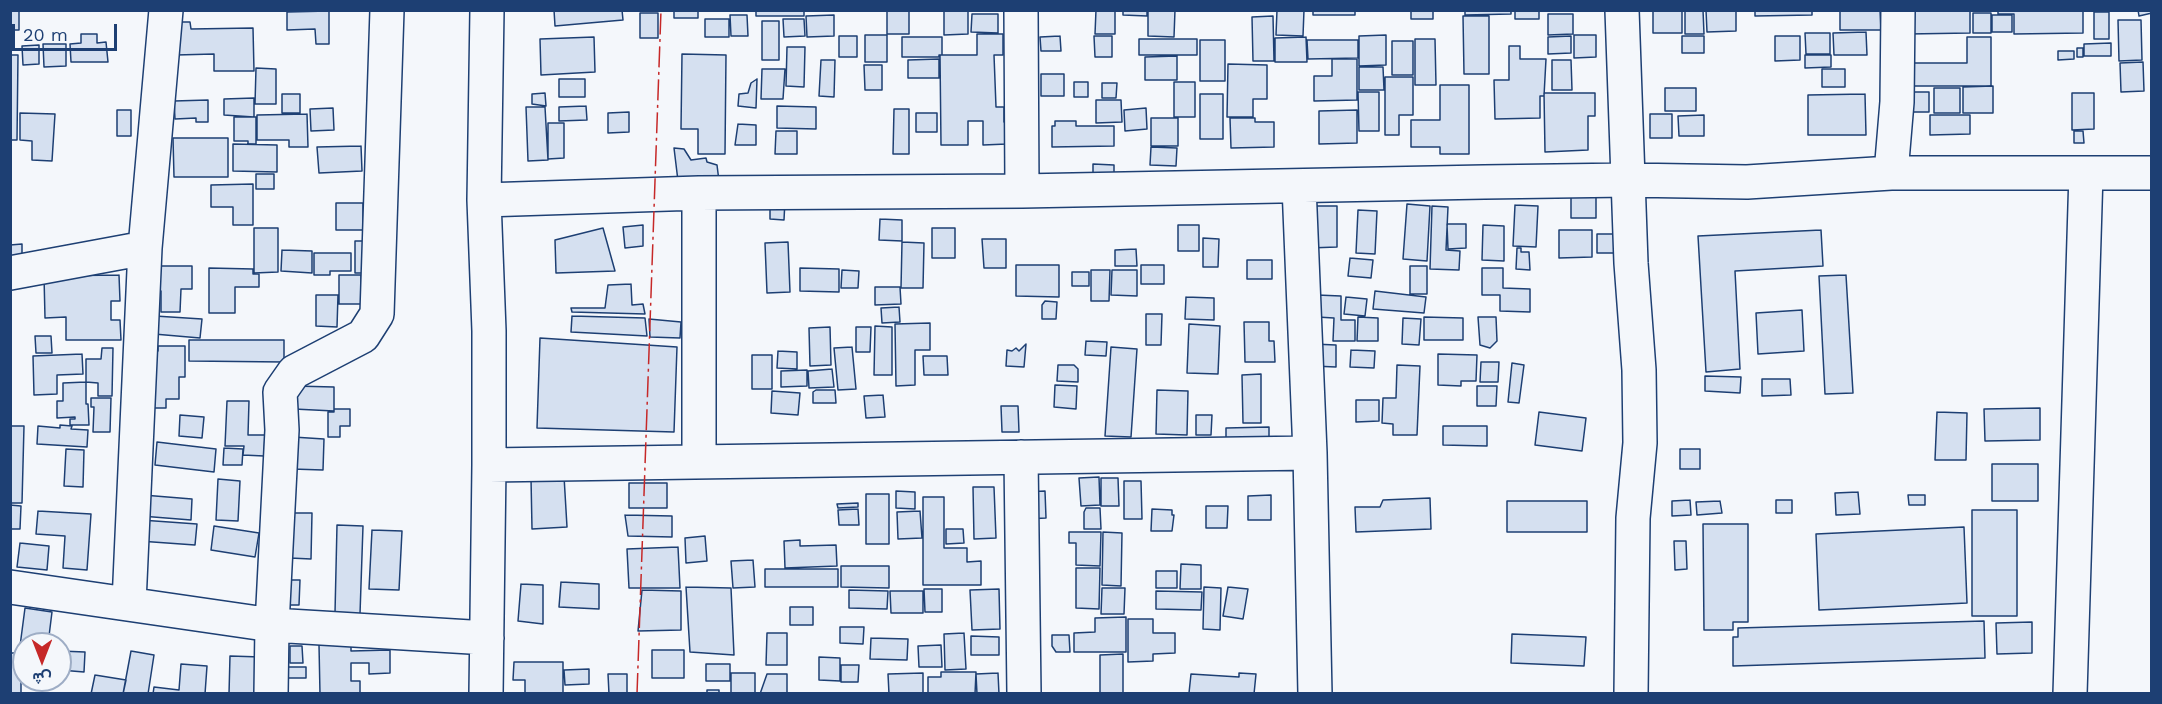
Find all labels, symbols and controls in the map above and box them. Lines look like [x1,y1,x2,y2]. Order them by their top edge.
scale bar [15,12,120,50]
text: 20 m [23,24,68,45]
north arrow [12,632,72,692]
text: ش [32,669,52,688]

